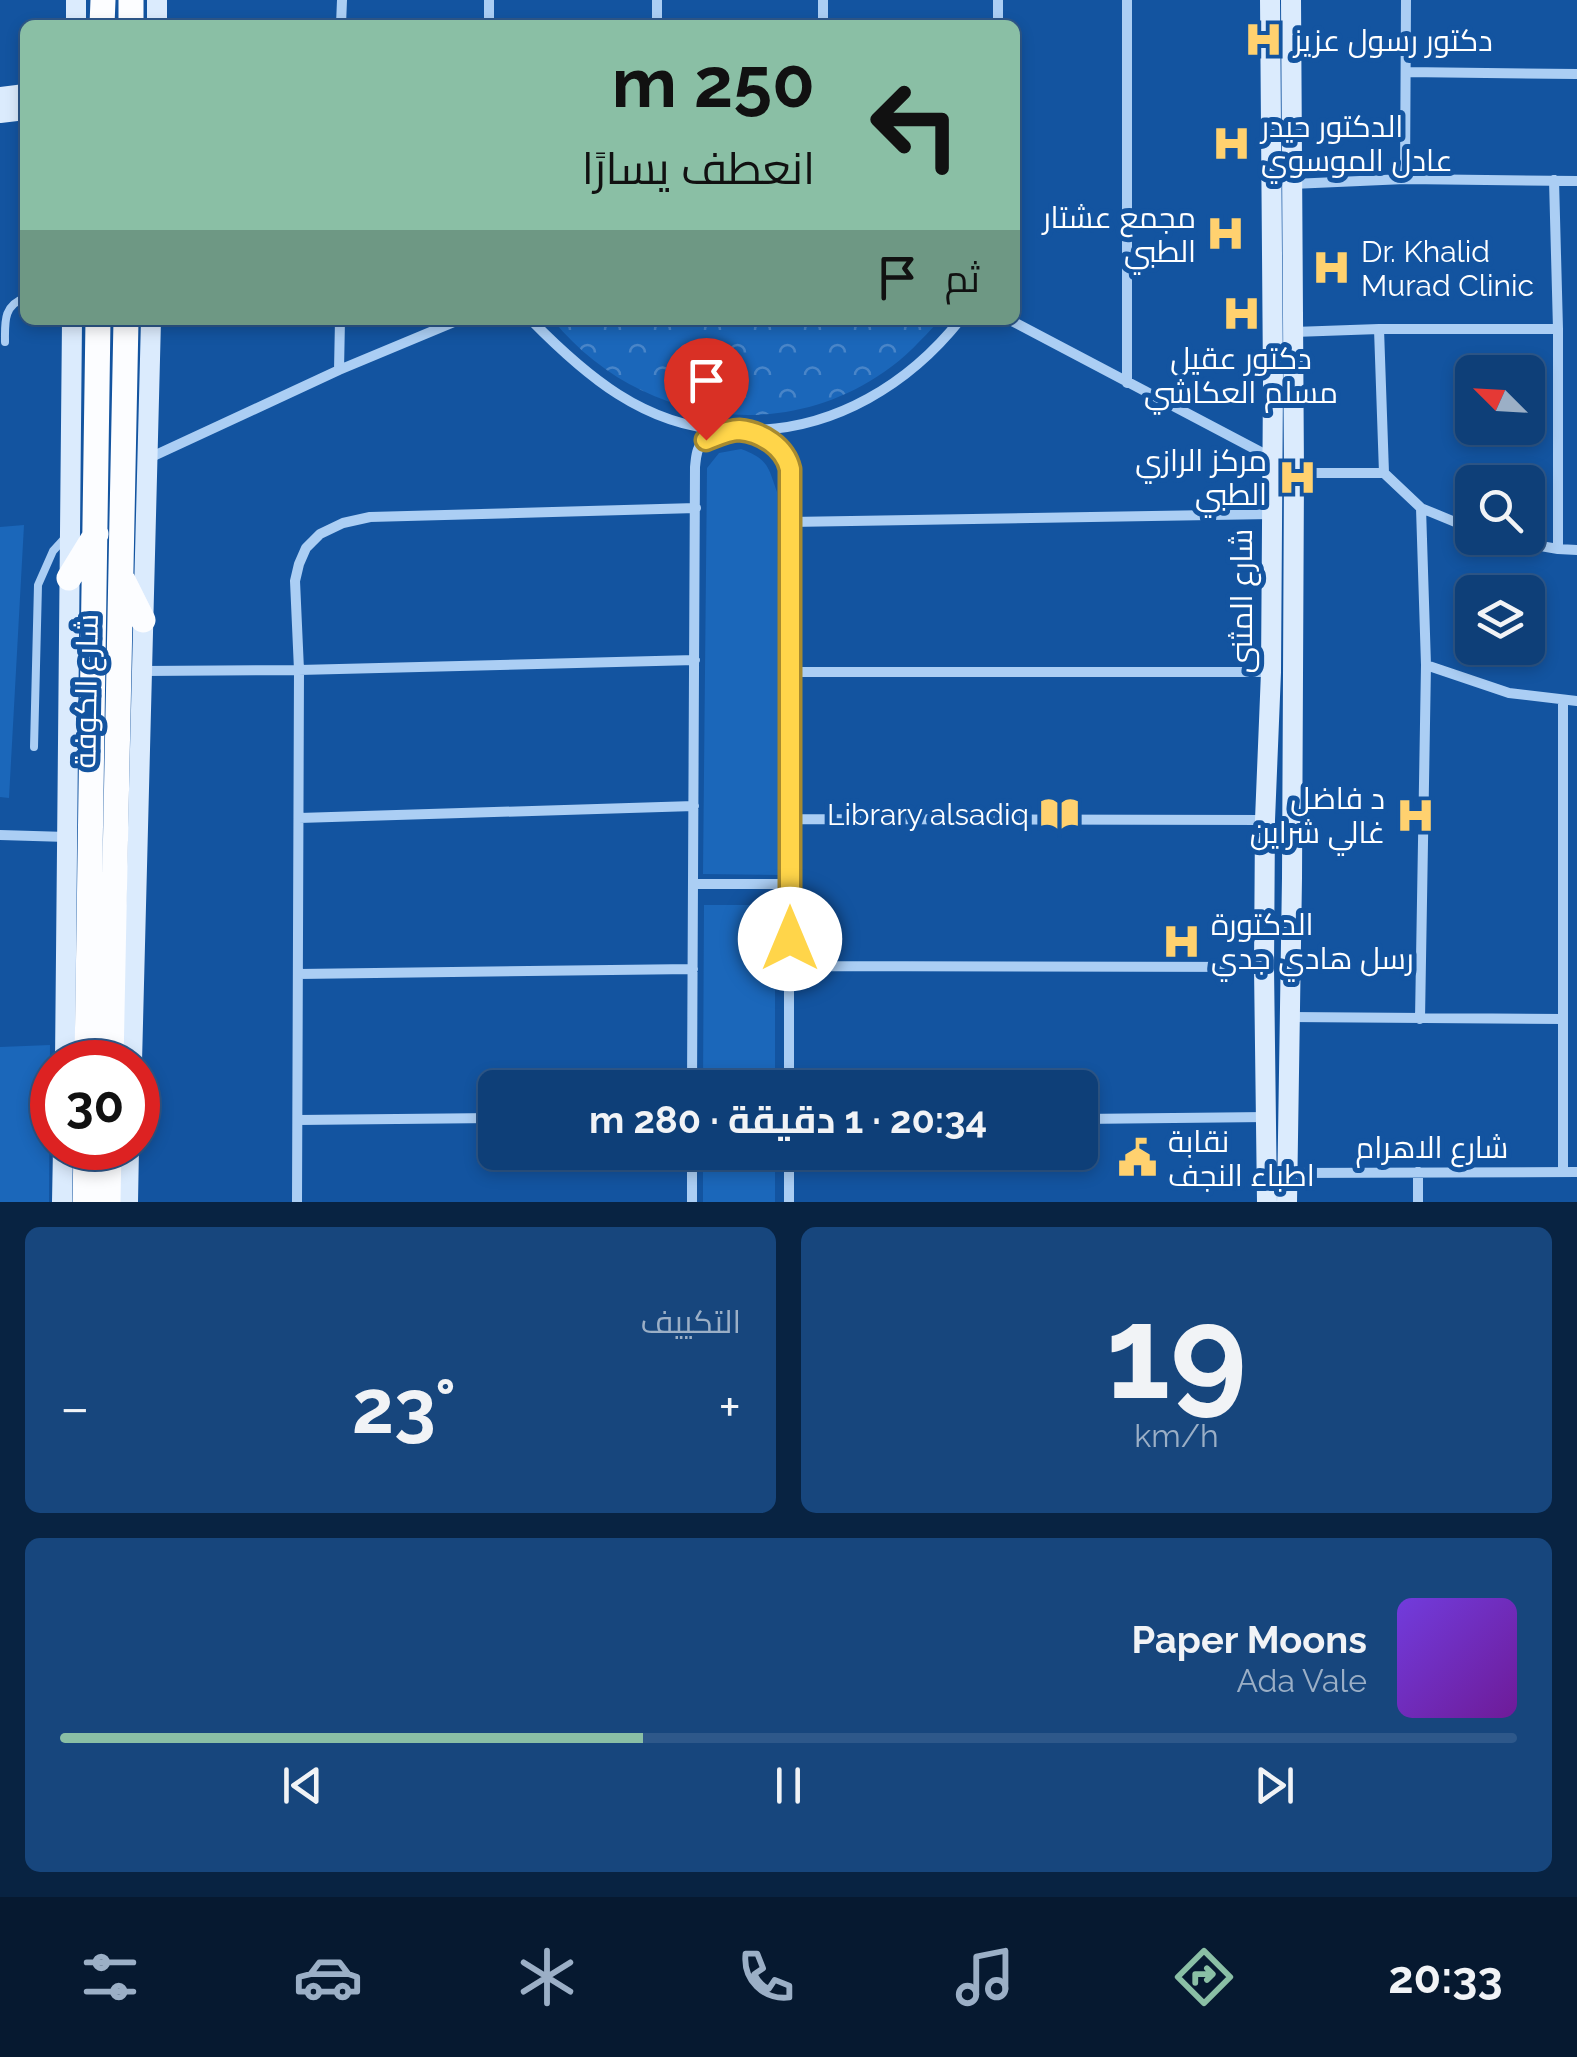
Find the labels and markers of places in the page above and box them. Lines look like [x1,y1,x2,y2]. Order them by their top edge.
hospital icon: دكتور رسول عزيز [1243,19,1285,61]
place label: دكتور رسول عزيز [1292,23,1493,58]
place label: الدكتور حيدر عادل الموسوي [1259,109,1453,184]
hospital icon: الدكتور حيدر عادل الموسوي [1210,122,1252,164]
place label: مجمع عشتار الطبي [1041,200,1196,275]
hospital icon: مجمع عشتار الطبي [1205,213,1247,255]
place label: Dr. Khalid Murad Clinic [1361,234,1534,303]
hospital icon: Dr. Khalid Murad Clinic [1310,247,1352,289]
hospital icon: دكتور عقيل مسلم العكاشي [1220,293,1262,335]
pin [664,338,749,441]
place label: دكتور عقيل مسلم العكاشي [1144,341,1338,415]
place label: مركز الرازي الطبي [1135,443,1267,518]
hospital icon: مركز الرازي الطبي [1276,456,1318,498]
place label: د فاضل غالي شراين [1250,781,1385,856]
library icon: Library alsadiq [1038,793,1080,835]
hospital icon: د فاضل غالي شراين [1394,794,1436,836]
place label: Library alsadiq [827,797,1029,832]
place label: الدكتورة رسل هادي جدي [1211,907,1414,982]
hospital icon: الدكتورة رسل هادي جدي [1160,920,1202,962]
place label: نقابة اطباء النجف [1168,1124,1315,1193]
public building icon: نقابة اطباء النجف [1117,1137,1159,1179]

